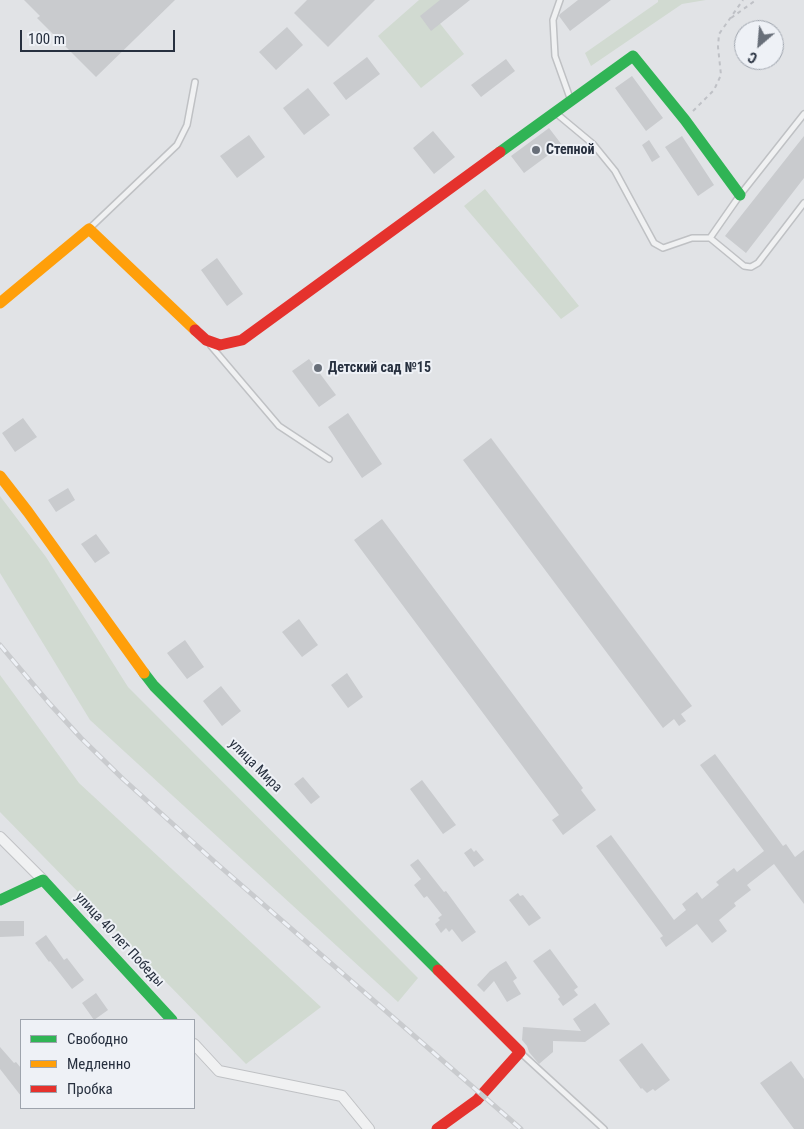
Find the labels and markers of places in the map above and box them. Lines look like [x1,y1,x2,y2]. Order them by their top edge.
place label: Степной [546,142,595,158]
marker: Степной [530,144,542,156]
place label: Детский сад №15 [328,360,431,376]
marker: Детский сад №15 [312,362,324,374]

